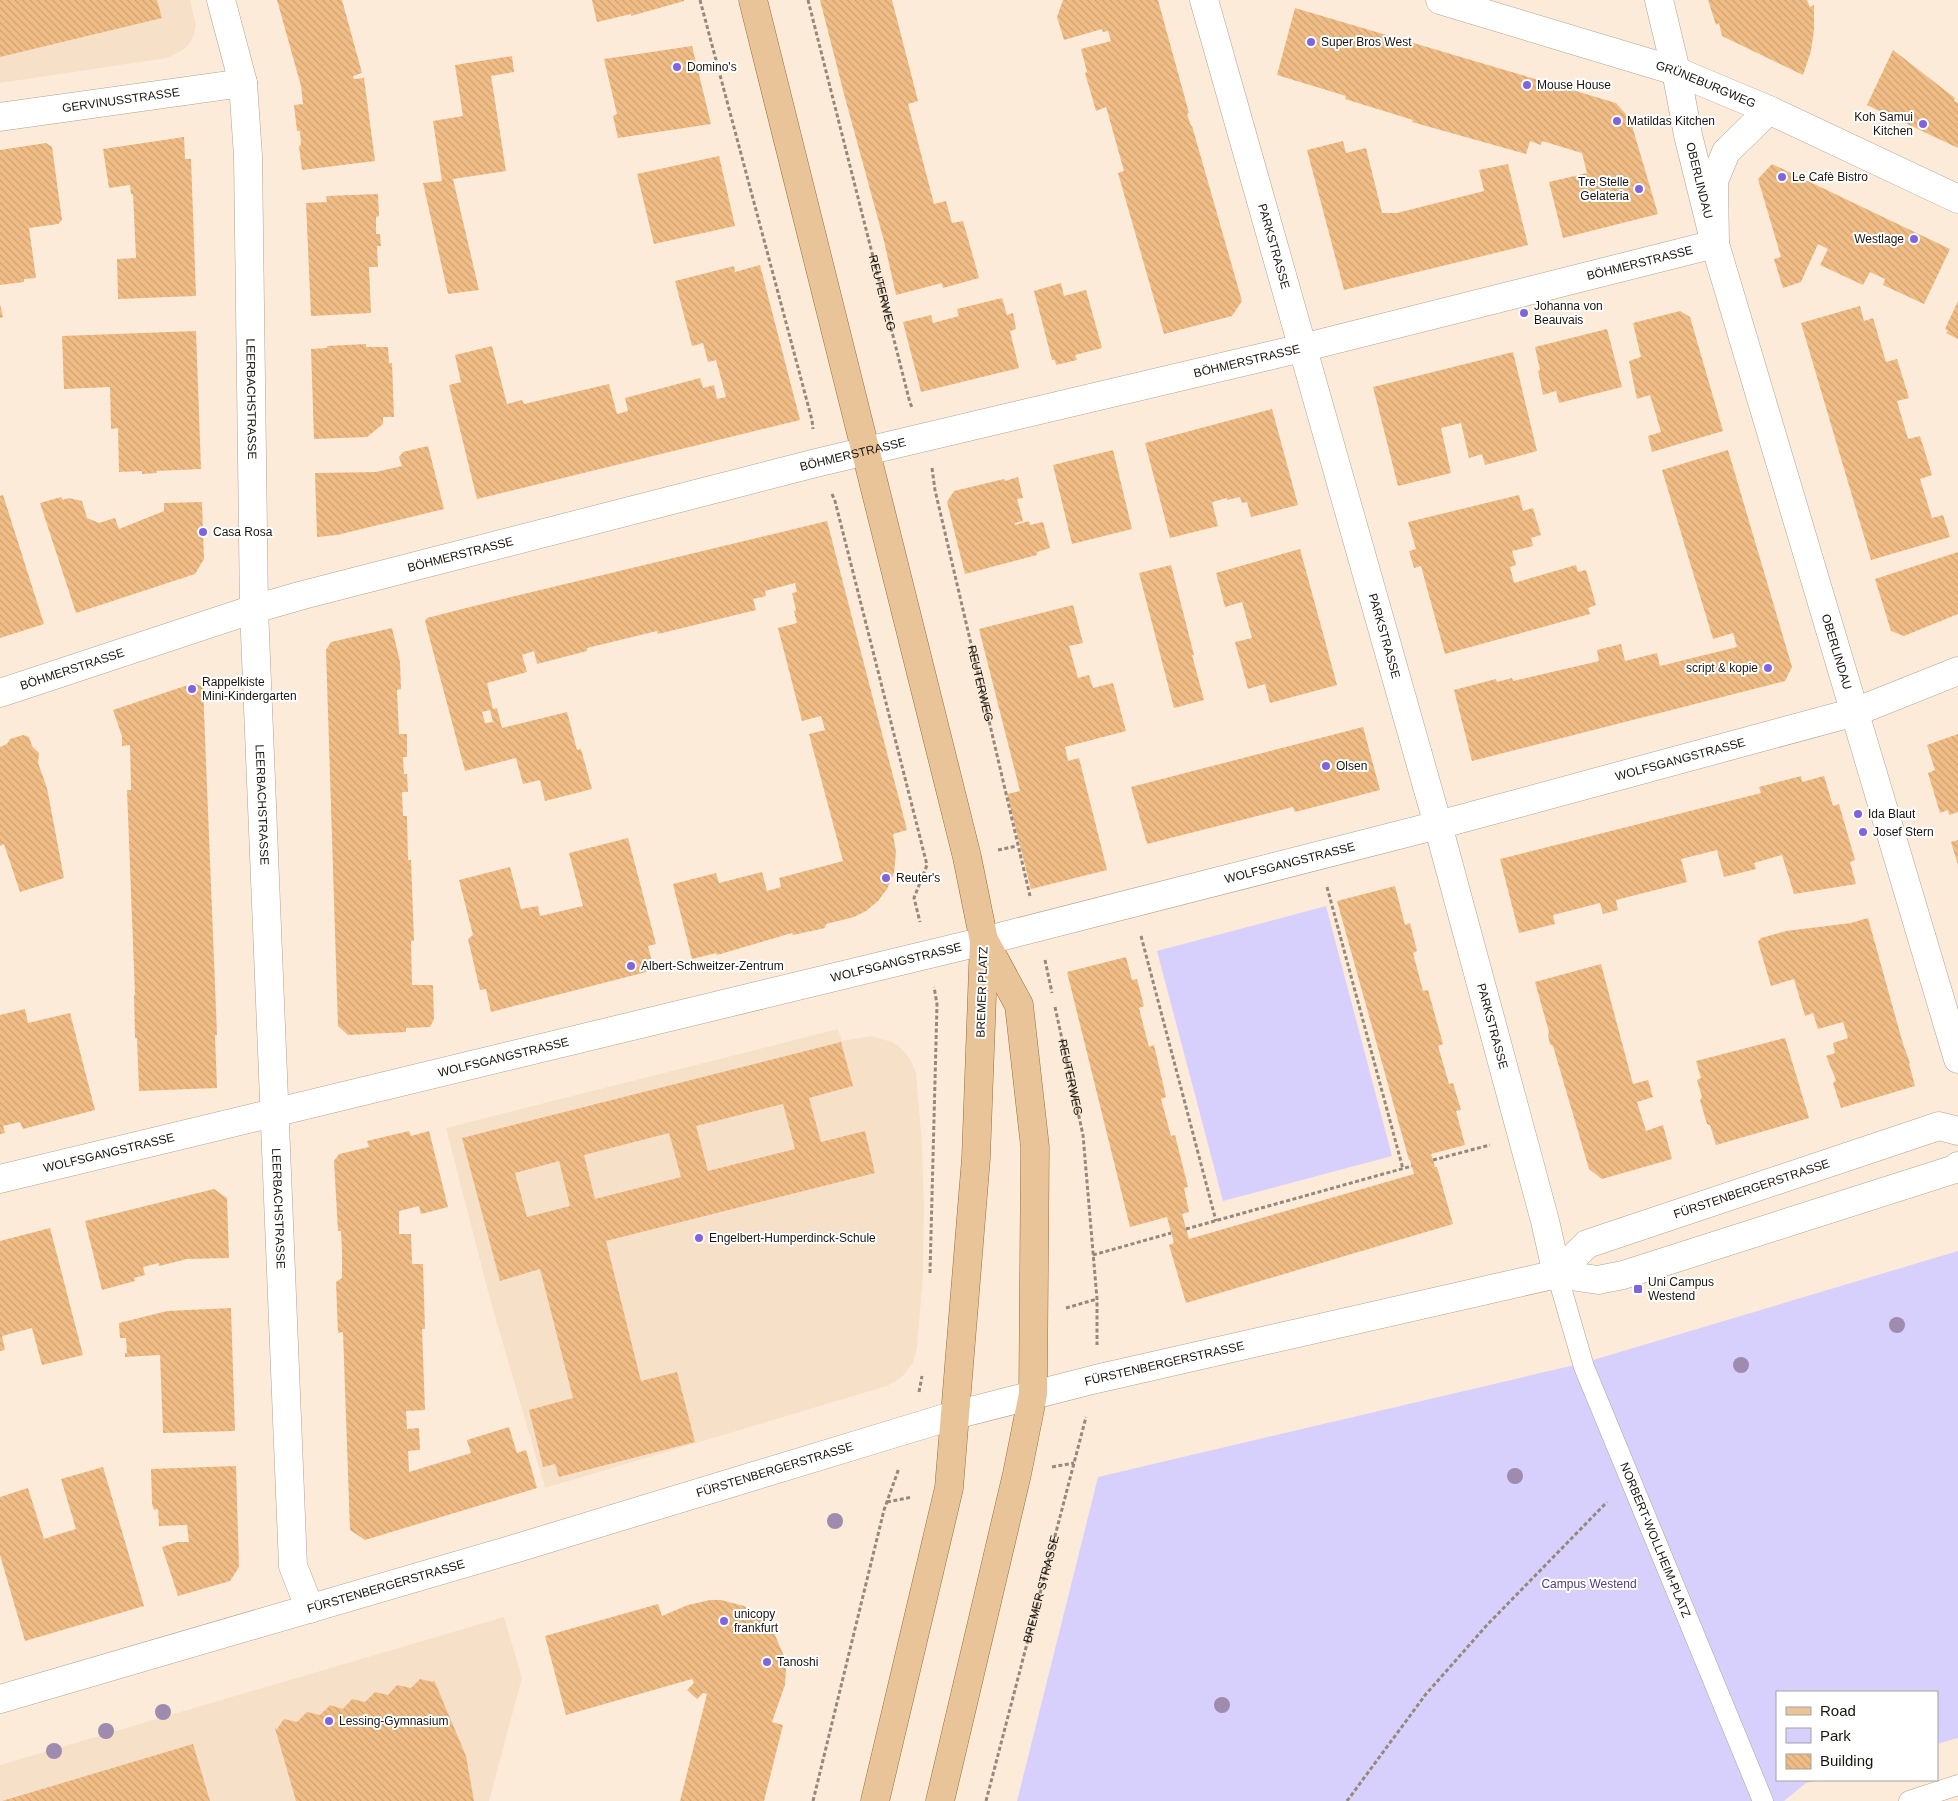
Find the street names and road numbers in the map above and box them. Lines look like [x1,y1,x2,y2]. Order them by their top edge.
street label: GRÜNEBURGWEG [1654,58,1758,111]
street label: GERVINUSSTRASSE [61,85,181,115]
street label: OBERLINDAU [1683,141,1715,220]
street label: PARKSTRASSE [1255,202,1293,290]
street label: BÖHMERSTRASSE [1585,243,1694,283]
street label: REUTERWEG [866,253,898,332]
street label: LEERBACHSTRASSE [243,338,259,459]
street label: BÖHMERSTRASSE [1192,342,1301,380]
street label: BÖHMERSTRASSE [798,435,907,474]
street label: BÖHMERSTRASSE [406,534,515,575]
street label: PARKSTRASSE [1366,592,1403,680]
street label: OBERLINDAU [1819,612,1854,691]
street label: REUTERWEG [965,644,996,723]
street label: BÖHMERSTRASSE [18,645,126,693]
street label: WOLFSGANGSTRASSE [1614,735,1747,784]
street label: LEERBACHSTRASSE [253,744,271,865]
street label: WOLFSGANGSTRASSE [1223,839,1357,886]
street label: WOLFSGANGSTRASSE [829,940,963,985]
street label: BREMER PLATZ [973,946,991,1038]
street label: PARKSTRASSE [1474,982,1511,1071]
street label: WOLFSGANGSTRASSE [437,1035,570,1080]
street label: REUTERWEG [1055,1038,1086,1117]
street label: WOLFSGANGSTRASSE [42,1130,176,1175]
street label: LEERBACHSTRASSE [269,1148,288,1269]
street label: FÜRSTENBERGERSTRASSE [1672,1156,1831,1221]
street label: FÜRSTENBERGERSTRASSE [1083,1338,1246,1389]
street label: FÜRSTENBERGERSTRASSE [694,1439,855,1500]
street label: NORBERT-WOLLHEIM-PLATZ [1617,1460,1694,1620]
street label: BREMER STRASSE [1020,1534,1062,1644]
street label: FÜRSTENBERGERSTRASSE [305,1557,466,1616]

